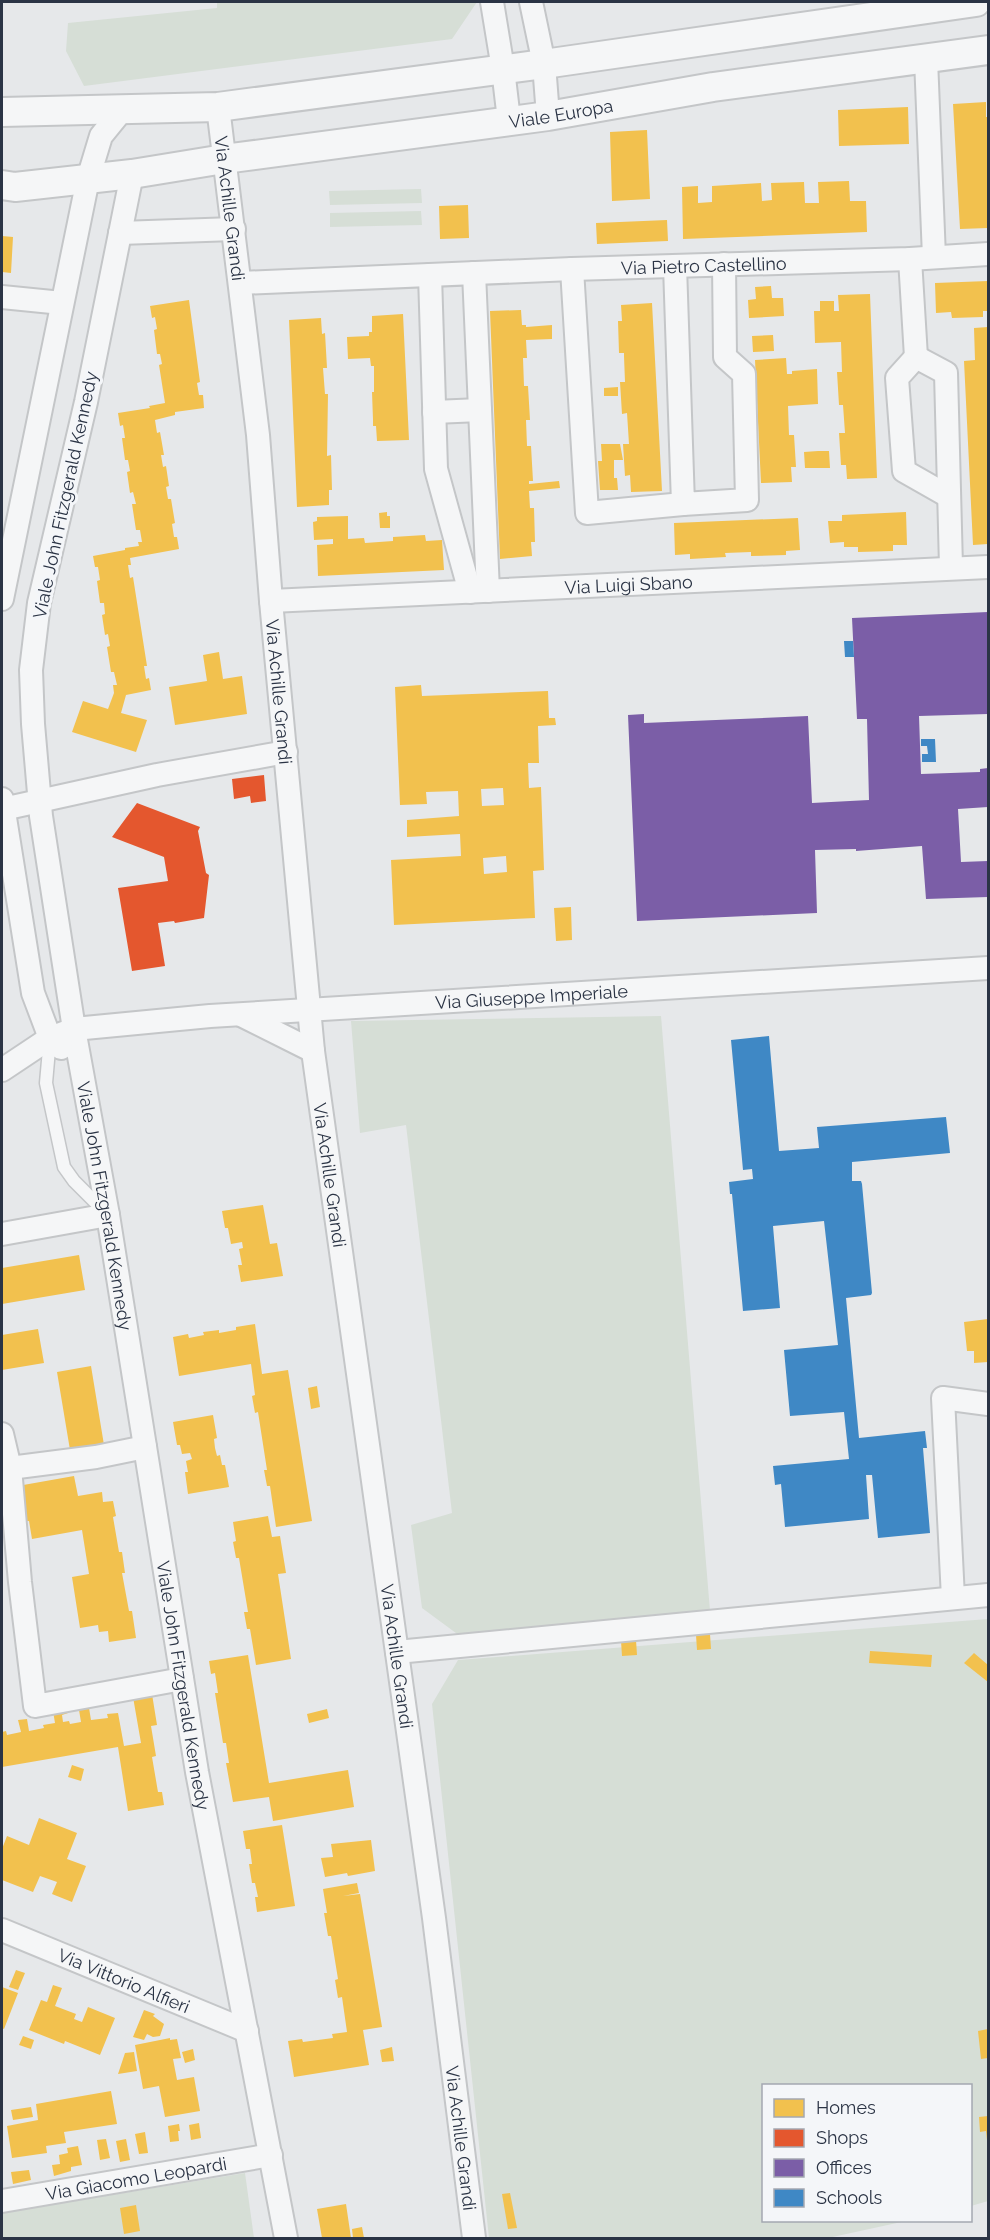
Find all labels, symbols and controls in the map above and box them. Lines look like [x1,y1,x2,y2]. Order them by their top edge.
street label: Viale Europa [507,94,614,132]
street label: Via Achille Grandi [211,135,250,282]
street label: Via Pietro Castellino [620,252,787,278]
street label: Viale John Fitzgerald Kennedy [29,369,102,620]
street label: Via Luigi Sbano [564,570,694,598]
street label: Via Achille Grandi [262,618,297,765]
street label: Via Giuseppe Imperiale [434,980,629,1013]
street label: Viale John Fitzgerald Kennedy [73,1080,137,1332]
street label: Via Achille Grandi [310,1101,351,1249]
street label: Viale John Fitzgerald Kennedy [153,1559,215,1812]
street label: Via Achille Grandi [377,1583,418,1730]
street label: Via Vittorio Alfieri [55,1944,193,2017]
street label: Via Achille Grandi [442,2064,481,2212]
legend [762,2084,972,2222]
text: Homes [816,2097,876,2118]
text: Shops [816,2127,868,2148]
street label: Via Giacomo Leopardi [44,2152,228,2204]
text: Offices [816,2157,872,2178]
text: Schools [816,2187,883,2208]

